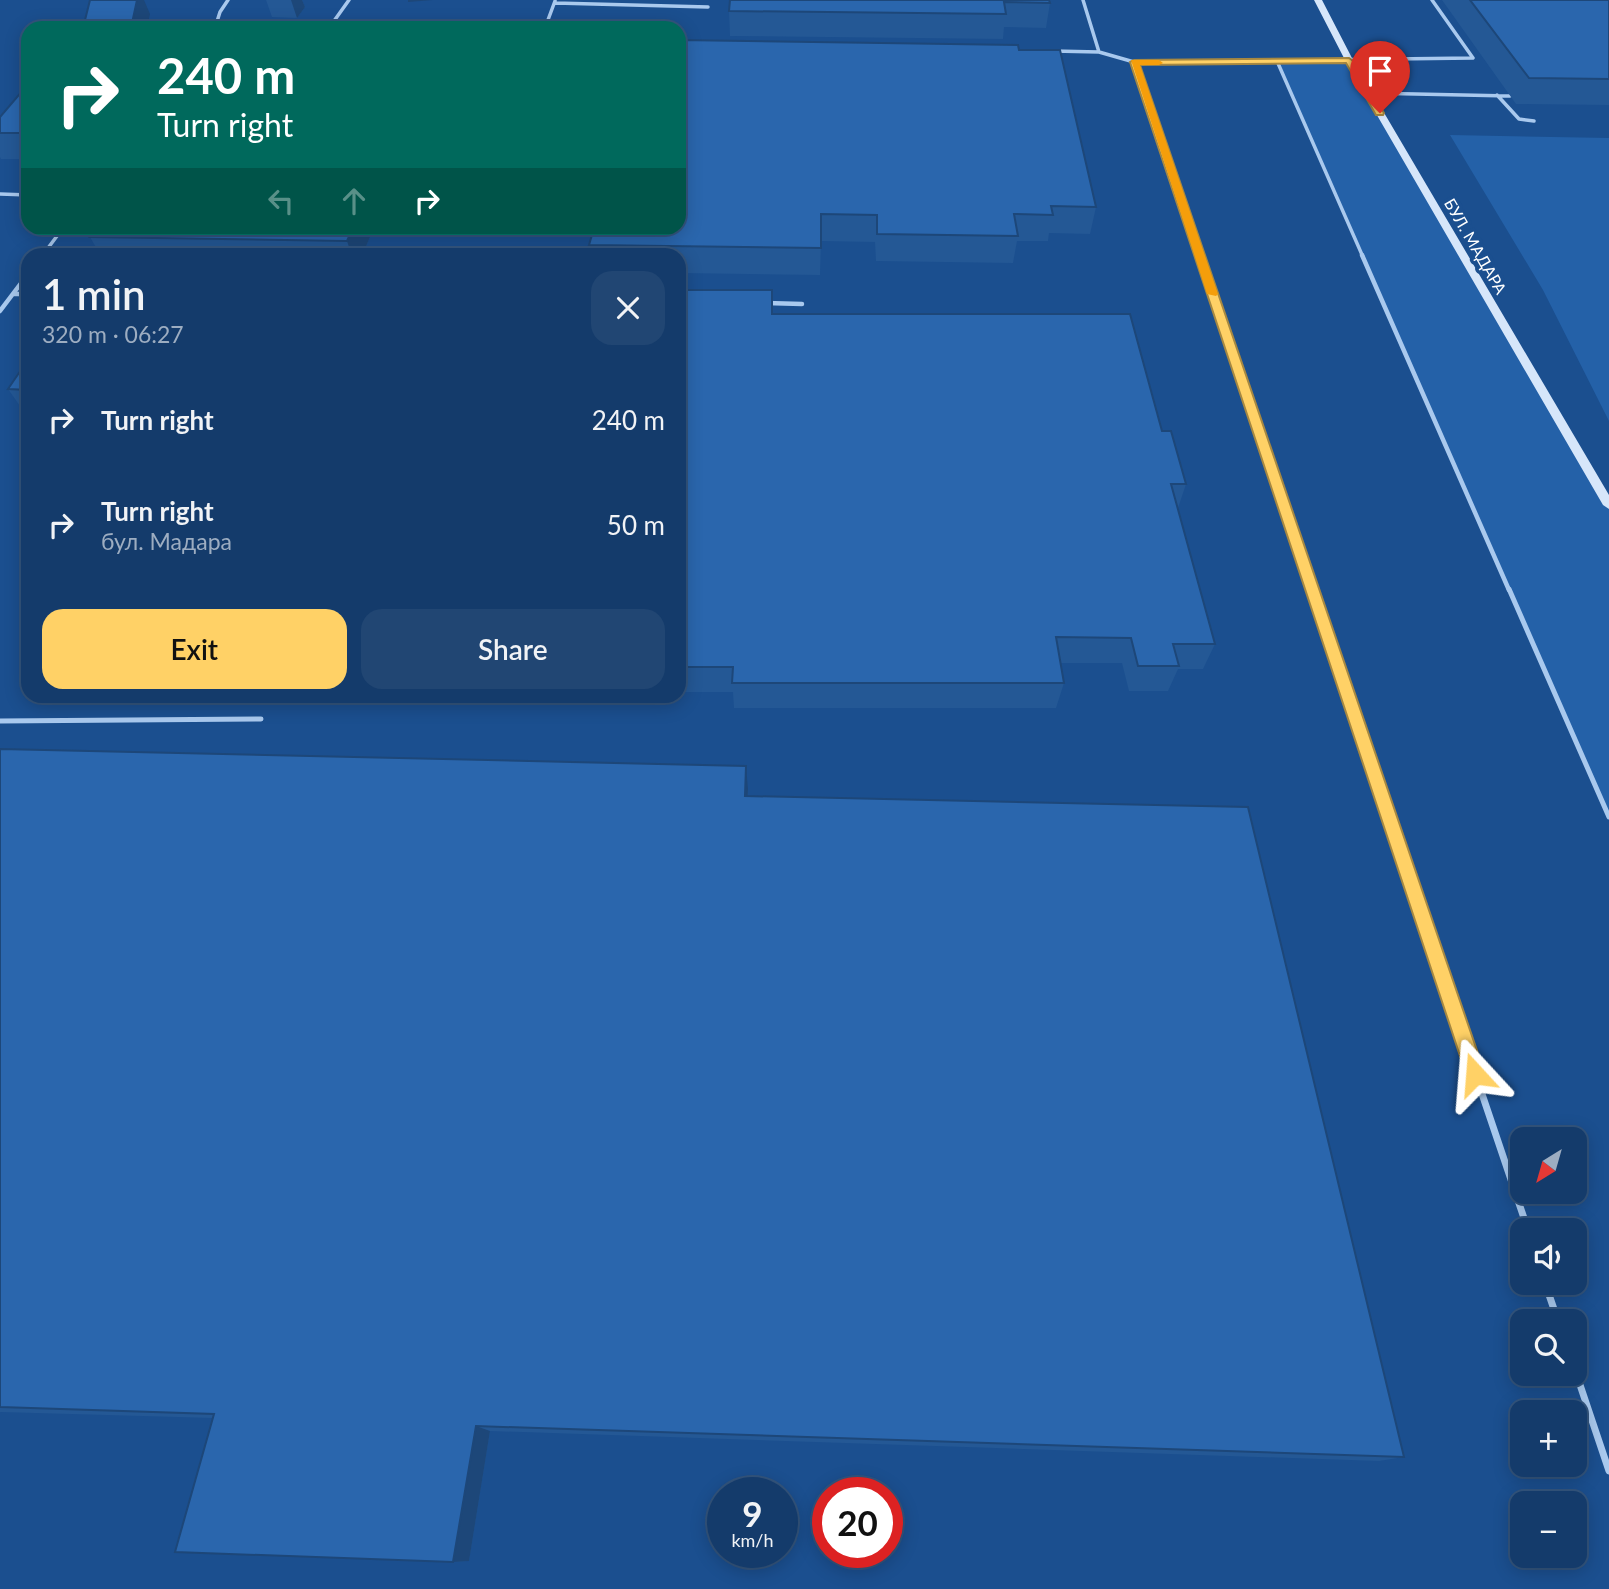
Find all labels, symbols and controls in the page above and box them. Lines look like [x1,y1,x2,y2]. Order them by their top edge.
pin [1350,41,1410,113]
text: 240 m [157,46,295,104]
icon: right [42,49,133,140]
icon: arrive [1361,52,1399,90]
text: Turn right [157,105,293,144]
icon: left [262,182,300,220]
icon: ahead [335,182,373,220]
icon: right [408,182,446,220]
street label: БУЛ. МАДАРА [1441,195,1511,297]
text: 1 min [42,269,146,319]
button: close [591,271,665,345]
text: 320 m · 06:27 [42,320,184,348]
icon: right [42,401,80,439]
text: Turn right [101,404,214,436]
text: 240 m [592,404,665,436]
text: Turn right [101,495,214,527]
icon: right [42,506,80,544]
text: 50 m [607,509,665,541]
text: бул. Мадара [101,527,232,555]
button: Exit [42,609,347,689]
button: Share [361,609,665,689]
position arrow [1438,1037,1512,1111]
north arrow [1510,1127,1587,1204]
map controls [1510,1127,1587,1568]
button: sound [1510,1218,1587,1295]
button: search [1510,1309,1587,1386]
button: + [1510,1400,1587,1477]
speed limit sign: 20 [812,1477,903,1568]
button: − [1510,1491,1587,1568]
text: 9 [742,1492,763,1534]
text: km/h [731,1529,774,1551]

